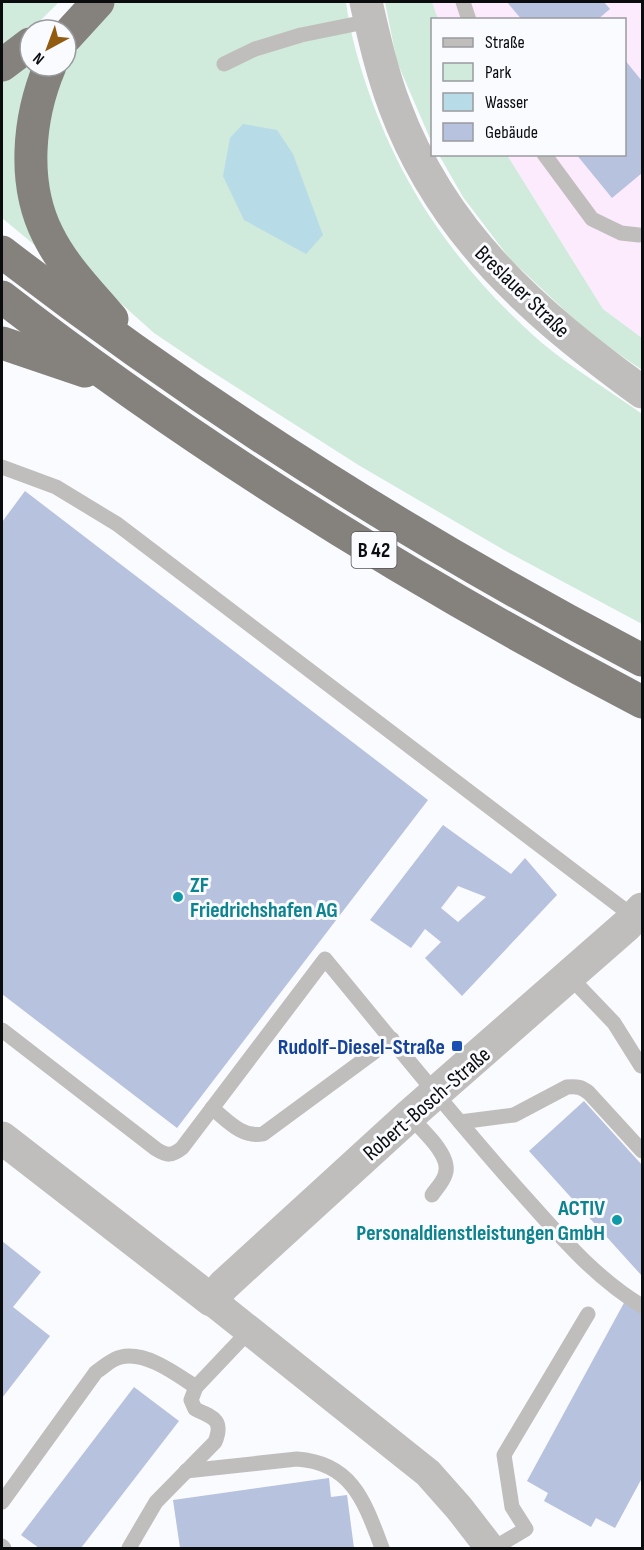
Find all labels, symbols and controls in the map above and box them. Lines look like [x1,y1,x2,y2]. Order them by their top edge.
north arrow [18,18,78,78]
legend [431,18,626,156]
text: Straße [485,32,525,53]
text: N [30,48,49,68]
text: Park [485,62,511,83]
text: Wasser [485,92,528,113]
text: Gebäude [485,122,538,143]
street label: Breslauer Straße [469,240,575,344]
road number: B 42 [352,532,397,568]
place label: ZF Friedrichshafen AG [190,872,338,924]
marker: ZF Friedrichshafen AG [171,890,185,904]
place label: Rudolf-Diesel-Straße [278,1034,445,1061]
marker: Rudolf-Diesel-Straße [450,1039,464,1053]
street label: Robert-Bosch-Straße [358,1041,496,1167]
place label: ACTIV Personaldienstleistungen GmbH [356,1195,605,1247]
marker: ACTIV Personaldienstleistungen GmbH [610,1213,624,1227]

